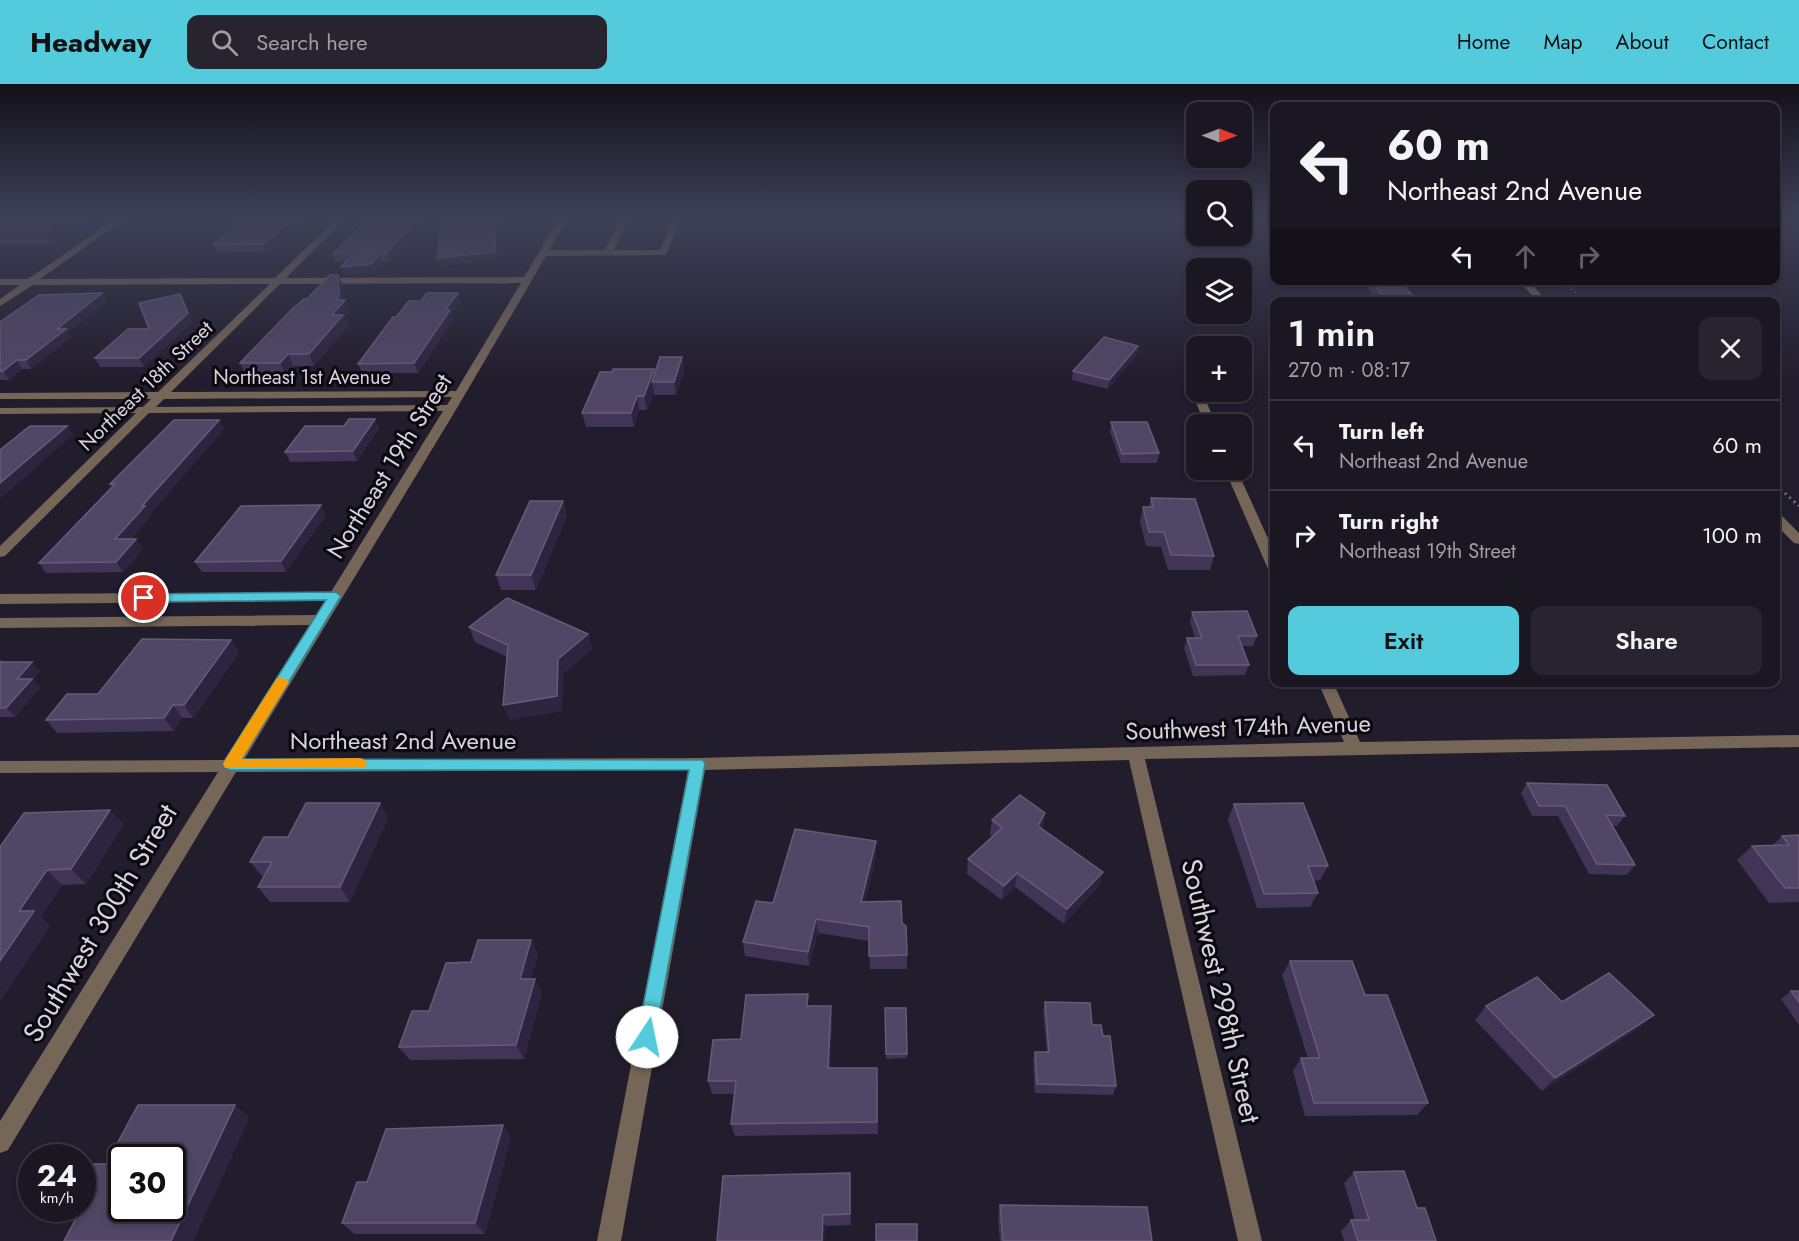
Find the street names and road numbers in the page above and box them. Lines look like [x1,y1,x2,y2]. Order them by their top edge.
street label: Northeast 18th Street [73,314,220,458]
street label: Northeast 1st Avenue [213,363,391,392]
street label: Northeast 19th Street [318,367,460,565]
street label: Southwest 174th Avenue [1125,705,1371,749]
street label: Northeast 2nd Avenue [290,723,516,758]
street label: Southwest 300th Street [12,796,188,1050]
street label: Southwest 298th Street [1171,855,1271,1127]

